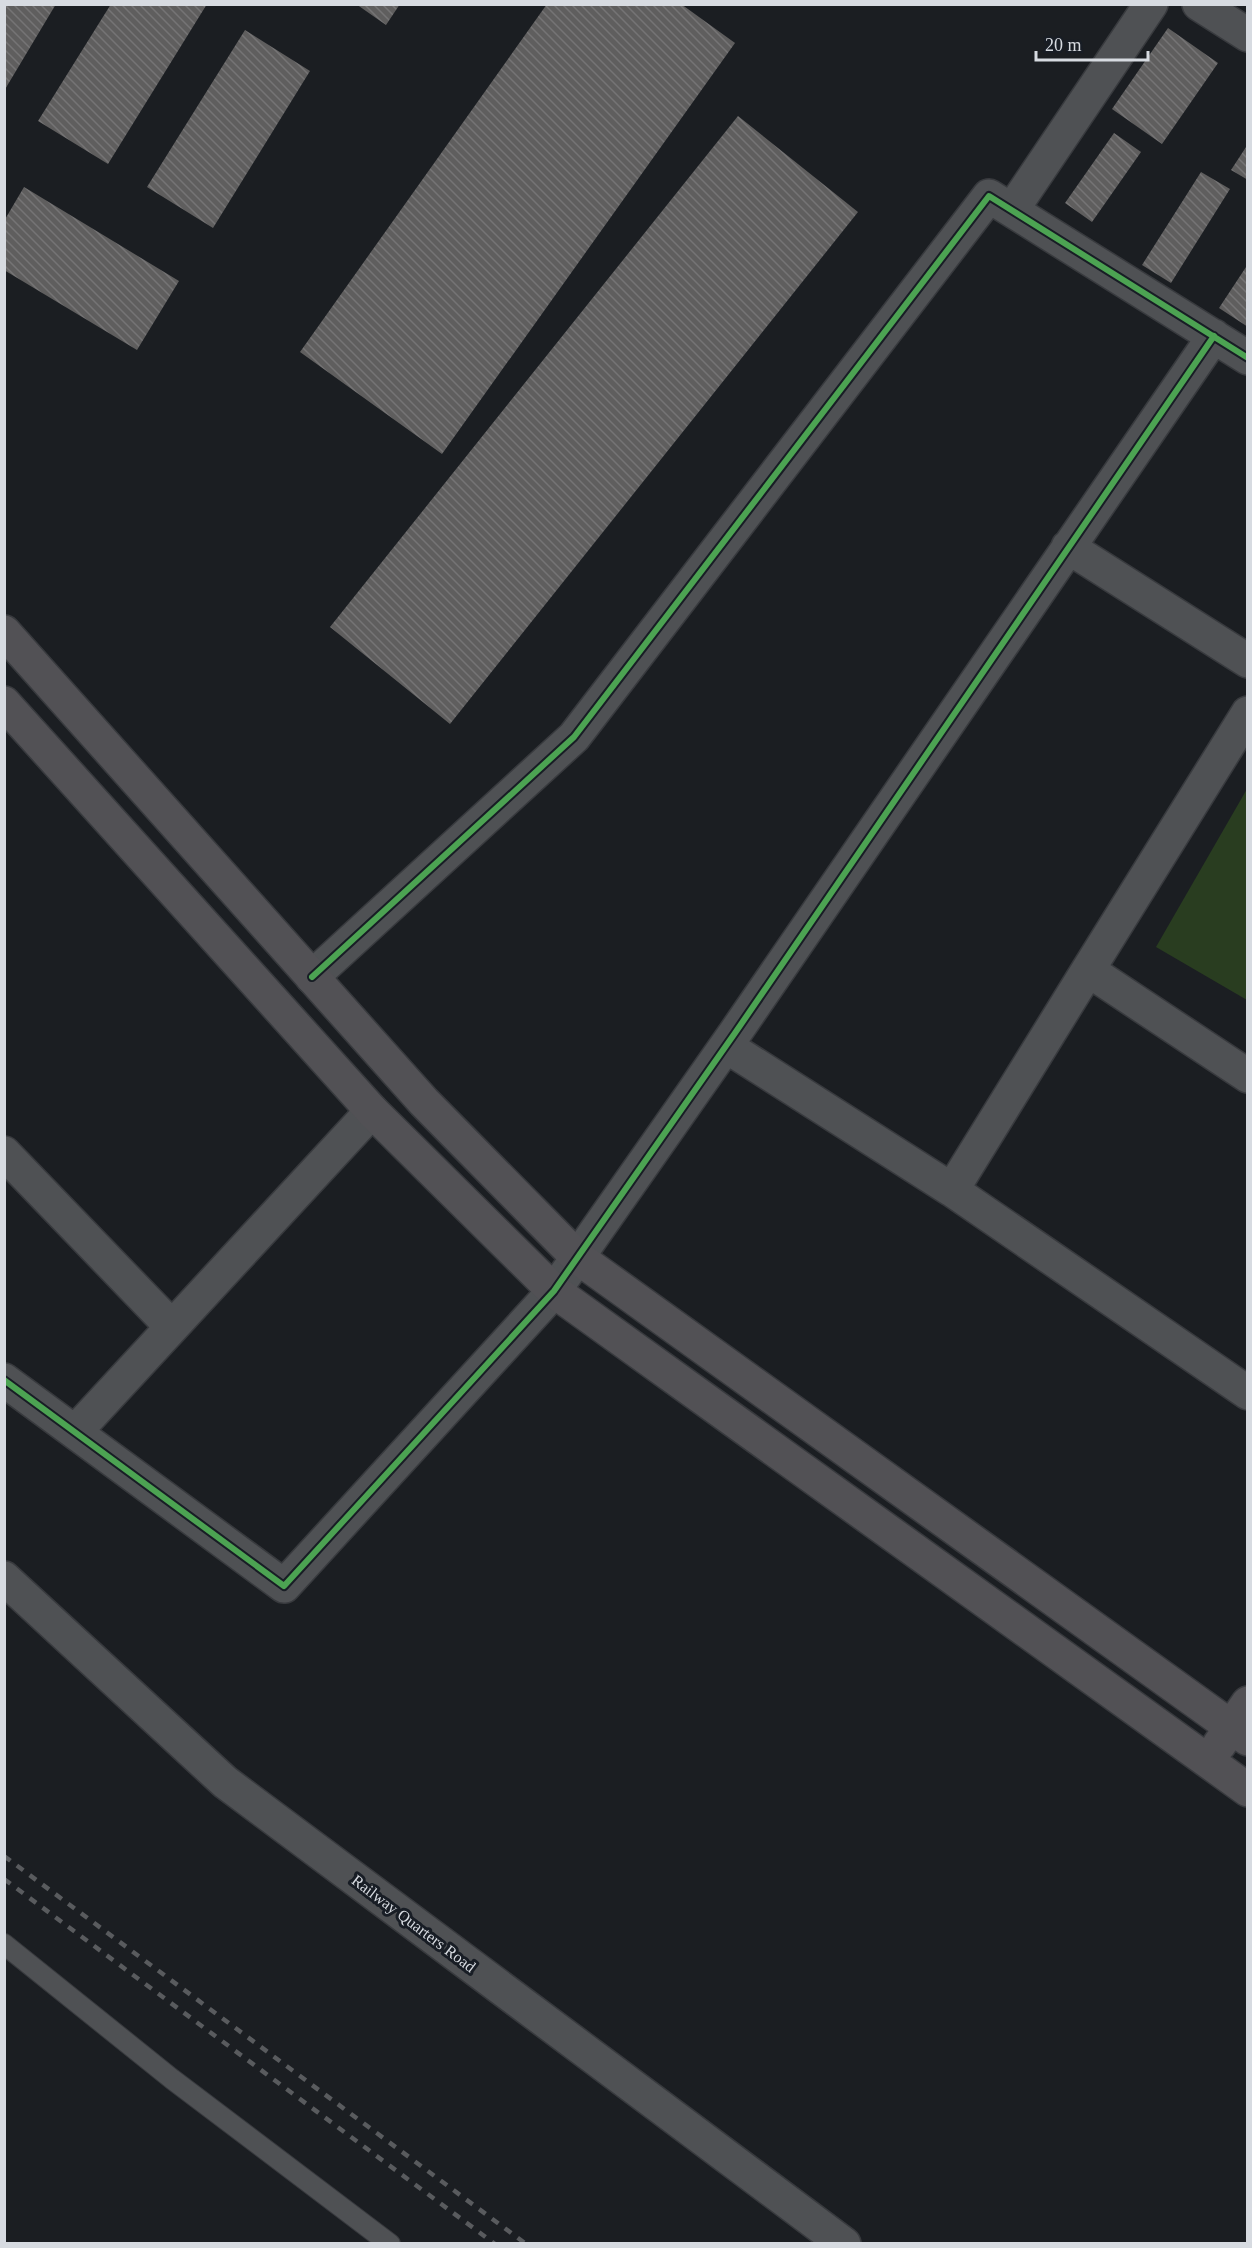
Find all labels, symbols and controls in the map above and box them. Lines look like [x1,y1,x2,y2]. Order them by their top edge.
scale bar [1036,24,1148,62]
text: 20 m [1045,35,1082,55]
street label: Railway Quarters Road [348,1871,479,1976]

